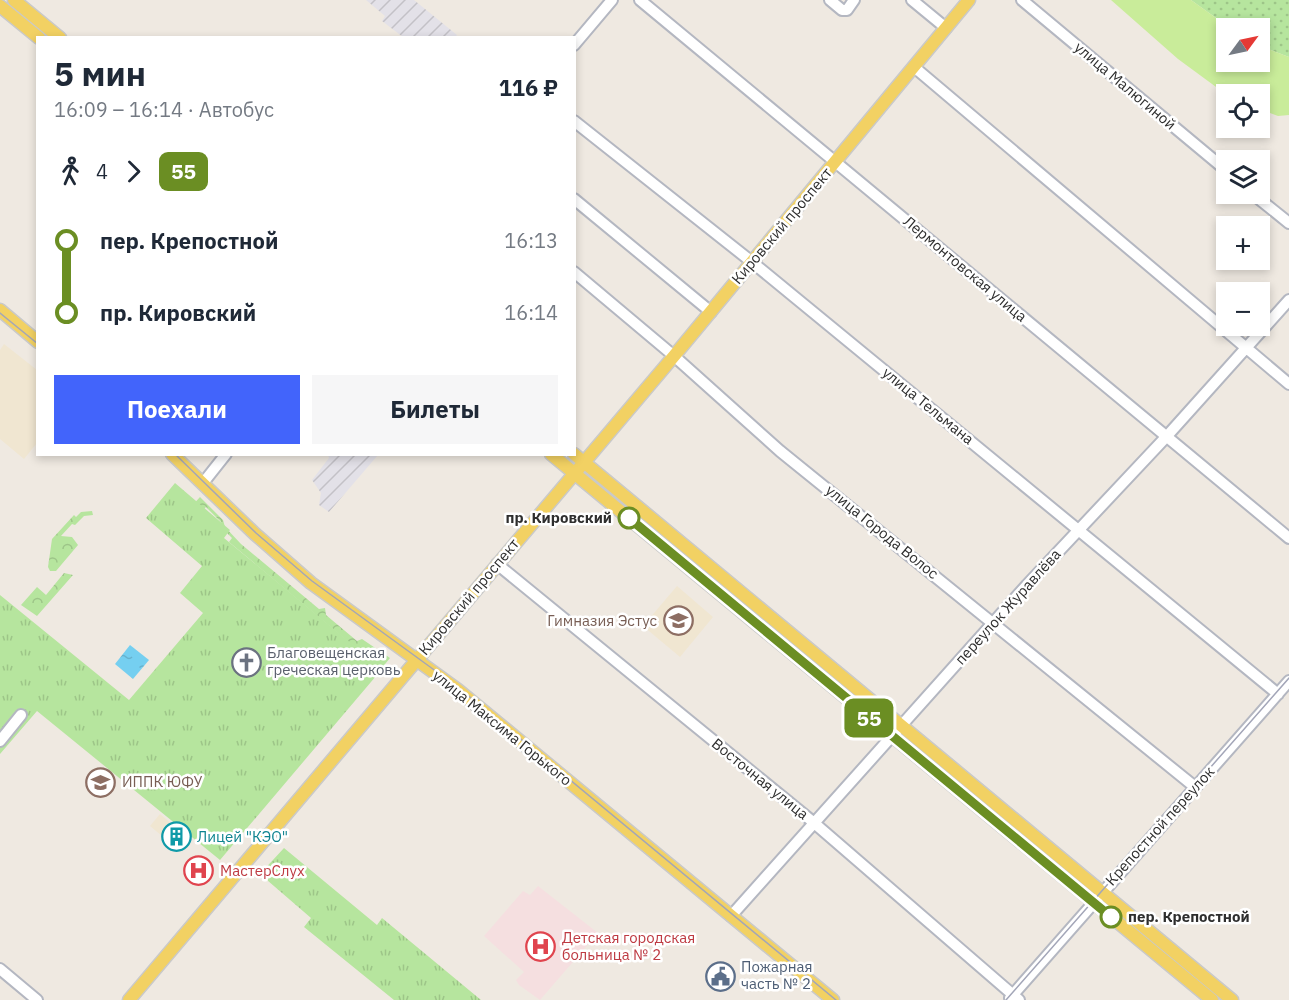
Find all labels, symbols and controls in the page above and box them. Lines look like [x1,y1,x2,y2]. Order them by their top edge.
north arrow [1216,18,1270,72]
map controls [1216,18,1270,336]
street label: улица Малюгиной [1071,38,1180,134]
text: 5 мин [54,52,146,95]
text: 116 ₽ [499,73,558,102]
button: locate [1216,84,1270,138]
text: 16:09 – 16:14 · Автобус [54,96,274,123]
button: layers [1216,150,1270,204]
icon: walk [54,155,87,188]
icon: forward [117,155,150,188]
text: 55 [171,157,196,185]
text: 4 [96,158,108,185]
street label: Кировский проспект [727,163,836,288]
street label: Лермонтовская улица [900,211,1031,326]
button: + [1216,216,1270,270]
text: пер. Крепостной [100,226,278,255]
text: 16:13 [504,227,558,254]
button: − [1216,282,1270,336]
text: пр. Кировский [100,298,256,327]
text: 16:14 [504,299,558,326]
street label: улица Тельмана [879,363,978,448]
button: Поехали [54,375,300,444]
button: Билеты [312,375,558,444]
street label: улица Города Волос [822,480,943,583]
marker: пр. Кировский [618,507,640,529]
place label: пр. Кировский [505,508,612,527]
street label: Кировский проспект [414,534,523,659]
street label: переулок Журавлёва [951,545,1065,669]
school or university icon: Гимназия Эстус [662,605,694,637]
place label: Гимназия Эстус [547,611,657,630]
place label: Благовещенская греческая церковь [267,643,401,679]
church icon: Благовещенская греческая церковь [230,646,262,678]
street label: улица Максима Горького [429,666,576,790]
line badge: 55 [842,698,896,738]
text: 55 [856,704,882,732]
street label: Восточная улица [708,734,813,823]
street label: Крепостной переулок [1101,762,1218,889]
school or university icon: ИППК ЮФУ [85,766,117,798]
place label: ИППК ЮФУ [122,772,202,791]
building icon: Лицей "КЭО" [160,821,192,853]
place label: Лицей "КЭО" [197,827,288,846]
hospital icon: МастерСлух [183,855,215,887]
place label: МастерСлух [220,861,305,880]
marker: пер. Крепостной [1100,906,1122,928]
place label: пер. Крепостной [1128,907,1250,926]
place label: Детская городская больница № 2 [562,928,695,964]
hospital icon: Детская городская больница № 2 [525,931,557,963]
place label: Пожарная часть № 2 [741,957,813,993]
public building icon: Пожарная часть № 2 [704,960,736,992]

